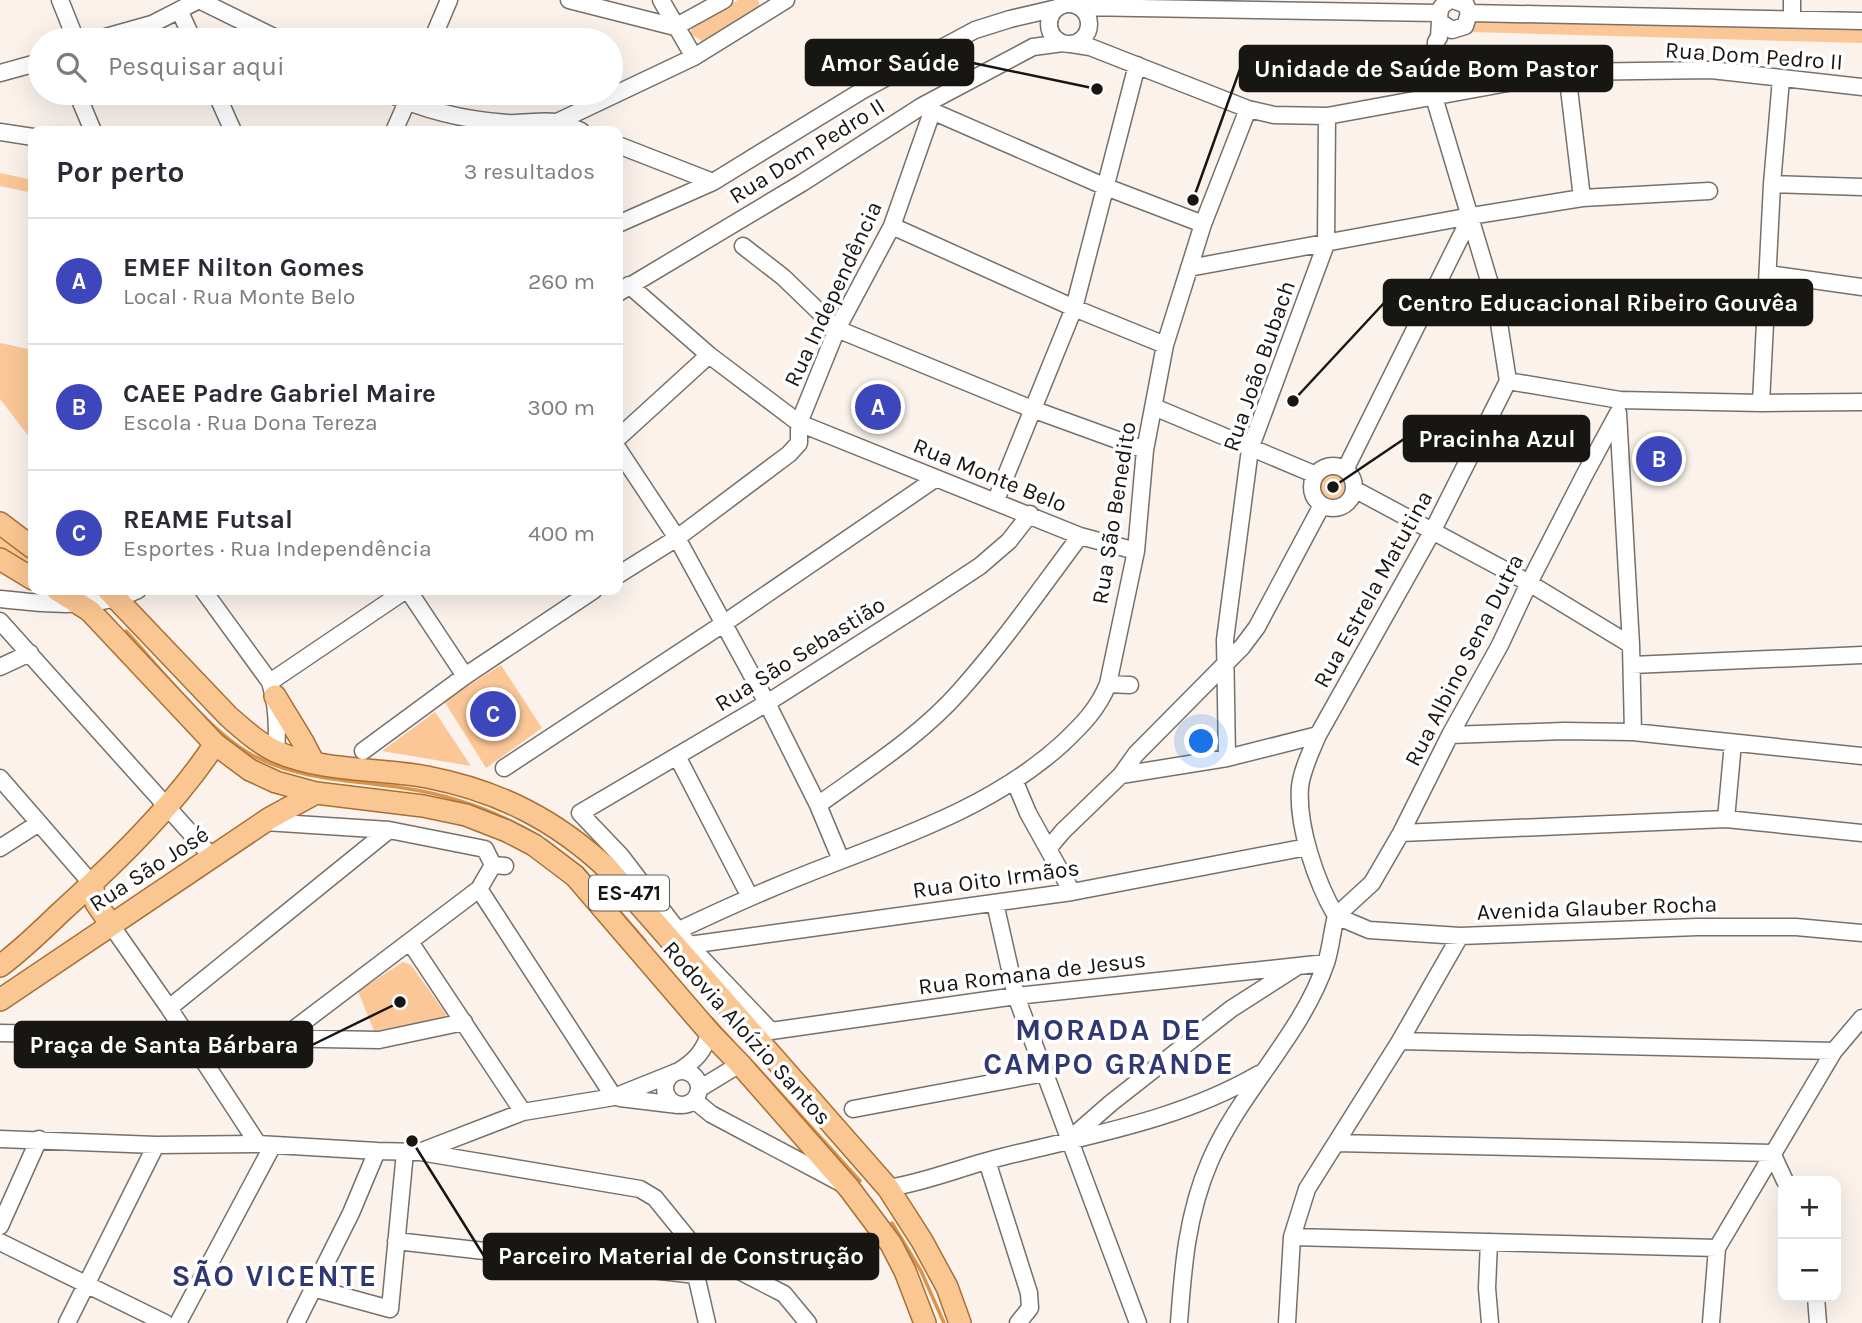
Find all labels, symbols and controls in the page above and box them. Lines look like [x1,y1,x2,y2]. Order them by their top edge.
search box [28,28,623,105]
street label: Rua Dom Pedro II [1664,36,1844,76]
callout: Amor Saúde [806,40,973,85]
callout: Unidade de Saúde Bom Pastor [1240,46,1612,91]
icon: search [52,48,90,86]
text: Amor Saúde [821,49,959,77]
text: Pesquisar aqui [108,51,285,82]
text: Unidade de Saúde Bom Pastor [1254,55,1599,83]
street label: Rua Dom Pedro II [724,92,890,210]
text: Por perto [56,154,185,190]
text: 3 resultados [464,158,595,185]
street label: Rua Independência [778,197,888,391]
text: EMEF Nilton Gomes [123,252,364,283]
text: A [72,268,86,295]
text: 260 m [528,268,595,295]
street label: Rua João Bubach [1217,277,1301,455]
callout: Centro Educacional Ribeiro Gouvêa [1384,280,1812,325]
text: Local · Rua Monte Belo [123,283,355,310]
text: Centro Educacional Ribeiro Gouvêa [1398,289,1798,317]
text: CAEE Padre Gabriel Maire [123,378,436,409]
pin: A [855,381,901,433]
text: B [72,394,86,421]
text: 300 m [527,394,595,421]
text: Escola · Rua Dona Tereza [123,409,378,436]
callout: Pracinha Azul [1404,416,1589,461]
street label: Rua São Benedito [1086,420,1142,606]
text: Pracinha Azul [1418,425,1576,453]
street label: Rua Monte Belo [909,432,1071,518]
pin: B [1636,433,1682,485]
street label: Rua Estrela Matutina [1308,486,1438,692]
text: REAME Futsal [123,504,293,535]
text: C [72,520,86,547]
text: 400 m [528,520,595,547]
text: Esportes · Rua Independência [123,535,432,562]
street label: Rua Albino Sena Dutra [1399,549,1529,771]
street label: Rua São Sebastião [710,591,890,717]
pin: C [470,688,516,740]
your location [1184,724,1218,758]
street label: Rua São José [84,821,214,917]
street label: Rua Oito Irmãos [911,854,1081,904]
road number: ES-471 [589,876,669,910]
street label: Avenida Glauber Rocha [1476,890,1718,926]
street label: Rodovia Aloízio Santos [657,936,837,1130]
street label: Rua Romana de Jesus [917,946,1147,1000]
district label: MORADA DE CAMPO GRANDE [983,1012,1235,1082]
callout: Praça de Santa Bárbara [15,1022,312,1067]
text: Praça de Santa Bárbara [30,1031,298,1059]
map controls [1778,1176,1841,1302]
button: + [1778,1176,1841,1239]
callout: Parceiro Material de Construção [484,1234,878,1279]
button: − [1778,1239,1841,1302]
text: Parceiro Material de Construção [498,1242,864,1270]
district label: SÃO VICENTE [172,1258,378,1294]

